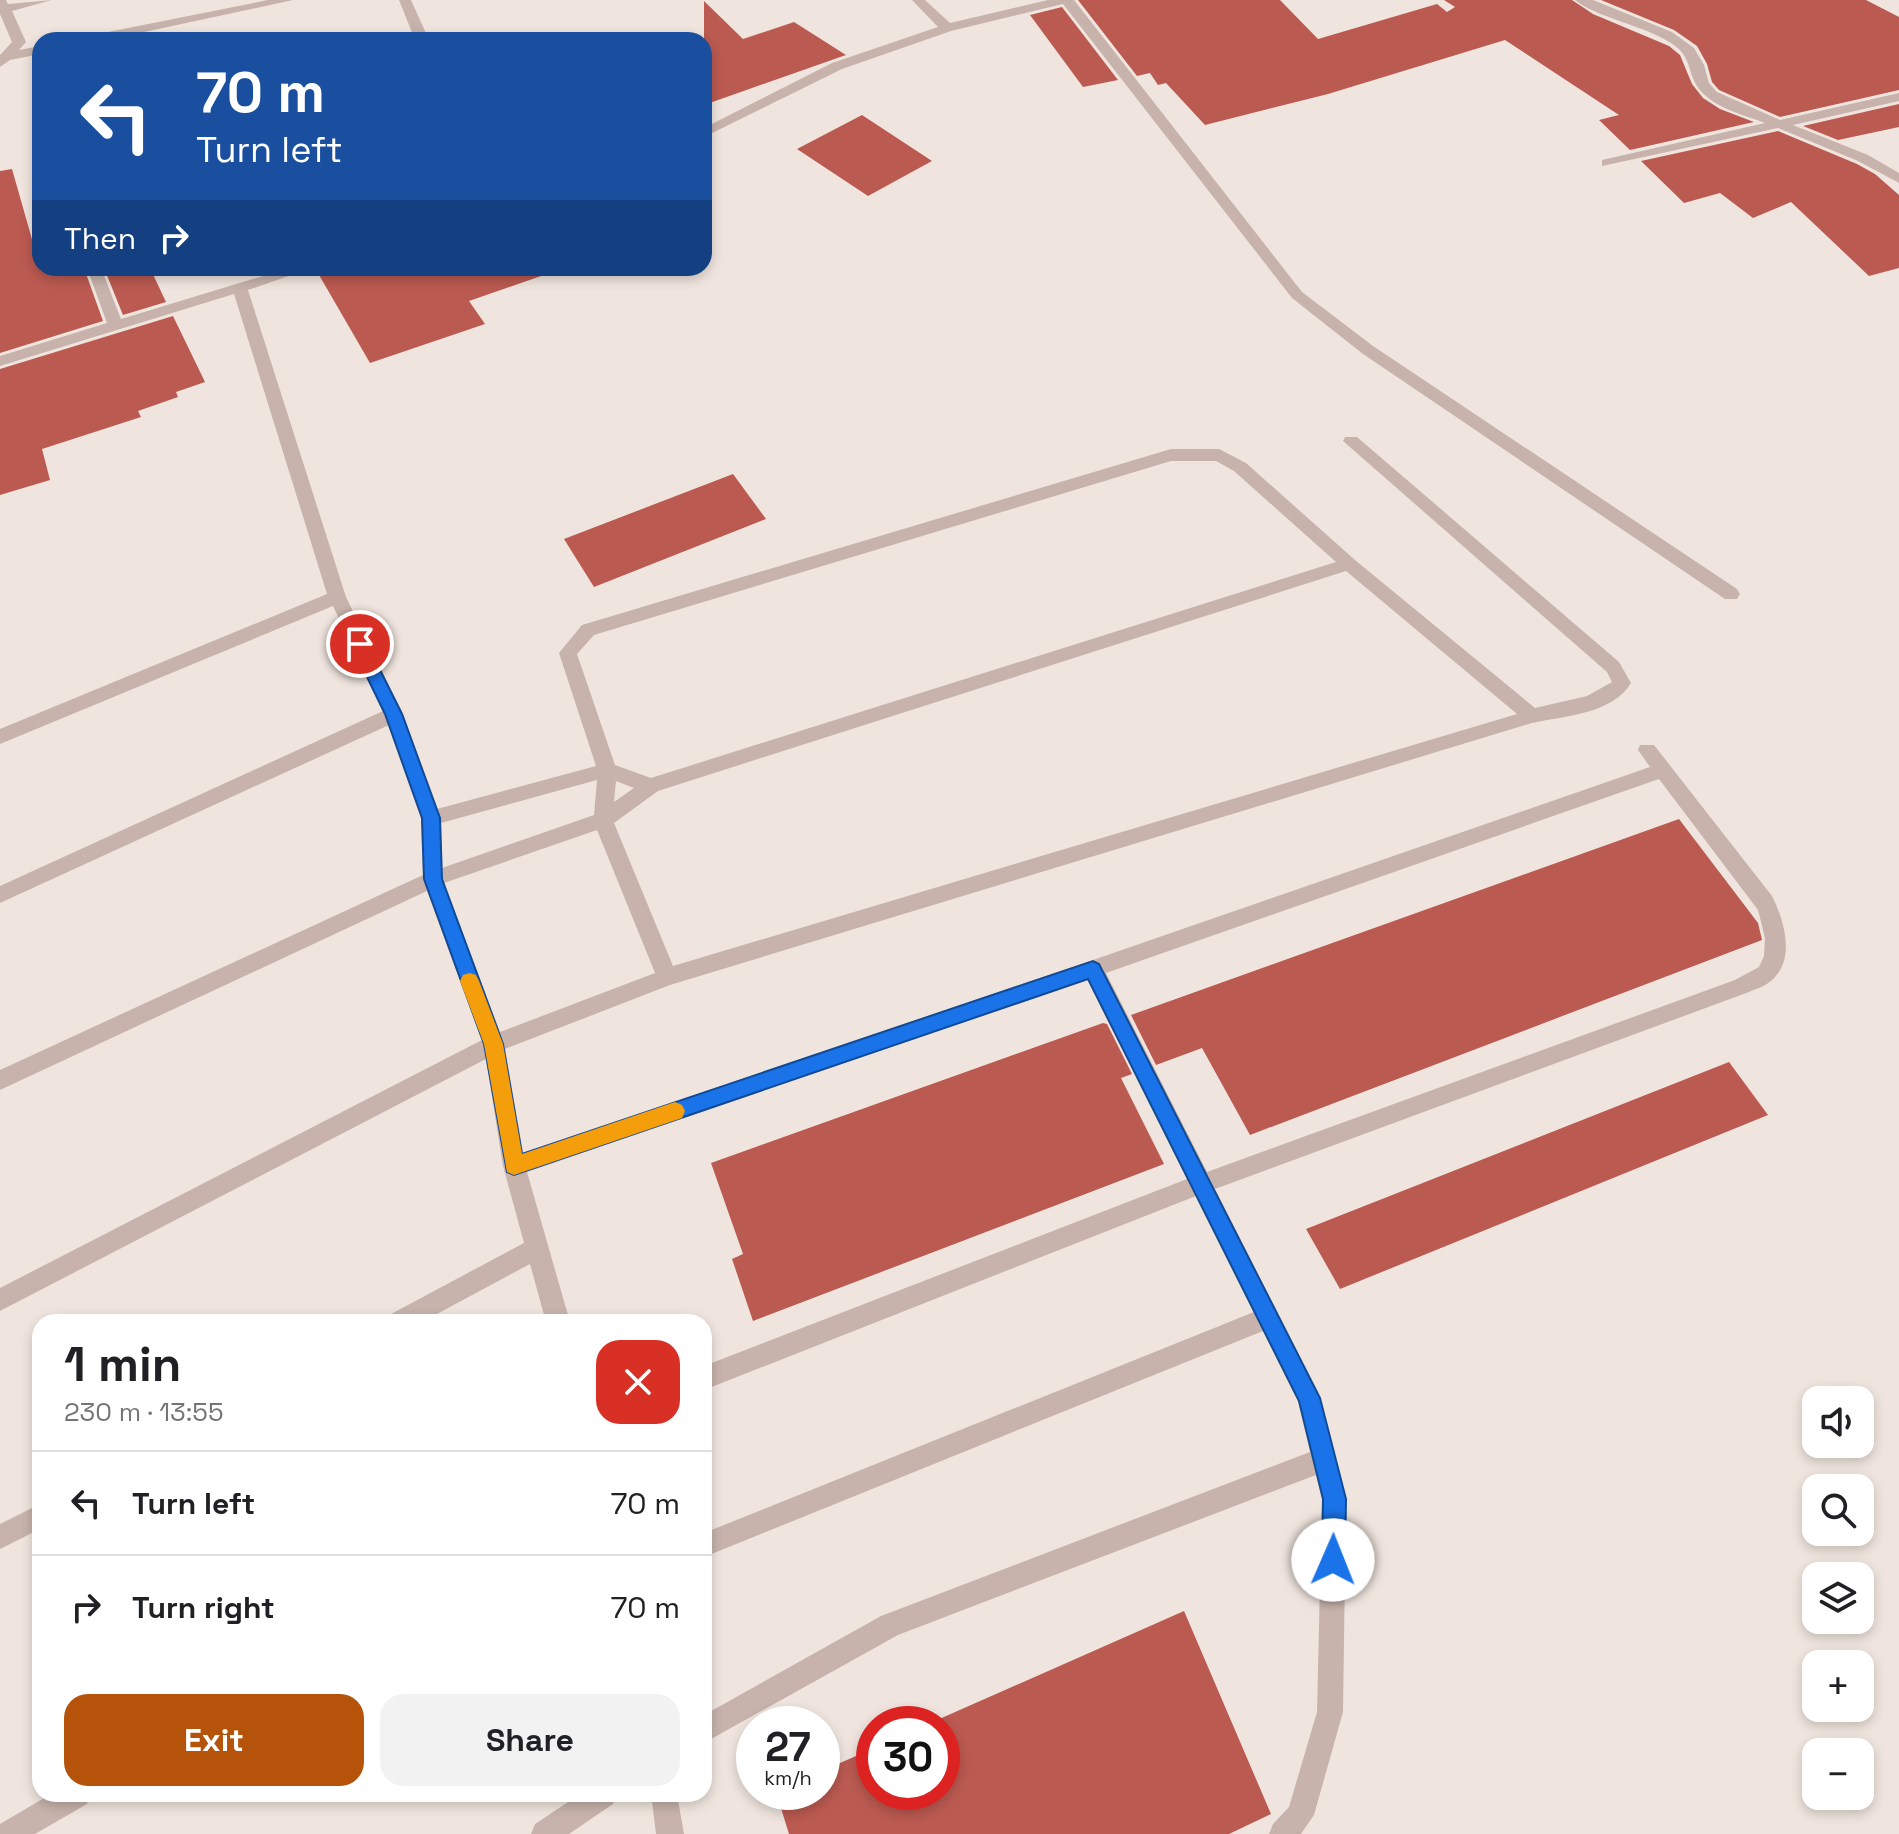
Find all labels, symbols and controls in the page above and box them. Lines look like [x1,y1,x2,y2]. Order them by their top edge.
text: 70 m [196,57,325,128]
icon: left [64,64,168,168]
text: Turn left [196,127,343,173]
icon: right [152,216,196,260]
text: Then [64,219,136,258]
pin [326,610,394,678]
icon: arrive [338,622,382,666]
text: 1 min [64,1334,181,1395]
button: close [596,1340,680,1424]
map controls [1802,1386,1874,1810]
button: sound [1802,1386,1874,1458]
text: 230 m · 13:55 [64,1395,224,1429]
button: search [1802,1474,1874,1546]
icon: left [64,1481,108,1525]
text: Turn left [132,1484,255,1523]
text: 70 m [611,1484,680,1523]
position arrow [1291,1518,1375,1602]
button: layers [1802,1562,1874,1634]
icon: right [64,1585,108,1629]
text: Turn right [132,1588,275,1627]
text: 70 m [611,1588,680,1627]
button: + [1802,1650,1874,1722]
button: Exit [64,1694,364,1786]
button: Share [380,1694,680,1786]
speed limit sign: 30 [856,1706,960,1810]
text: 27 [765,1722,811,1773]
button: − [1802,1738,1874,1810]
text: km/h [764,1765,812,1791]

